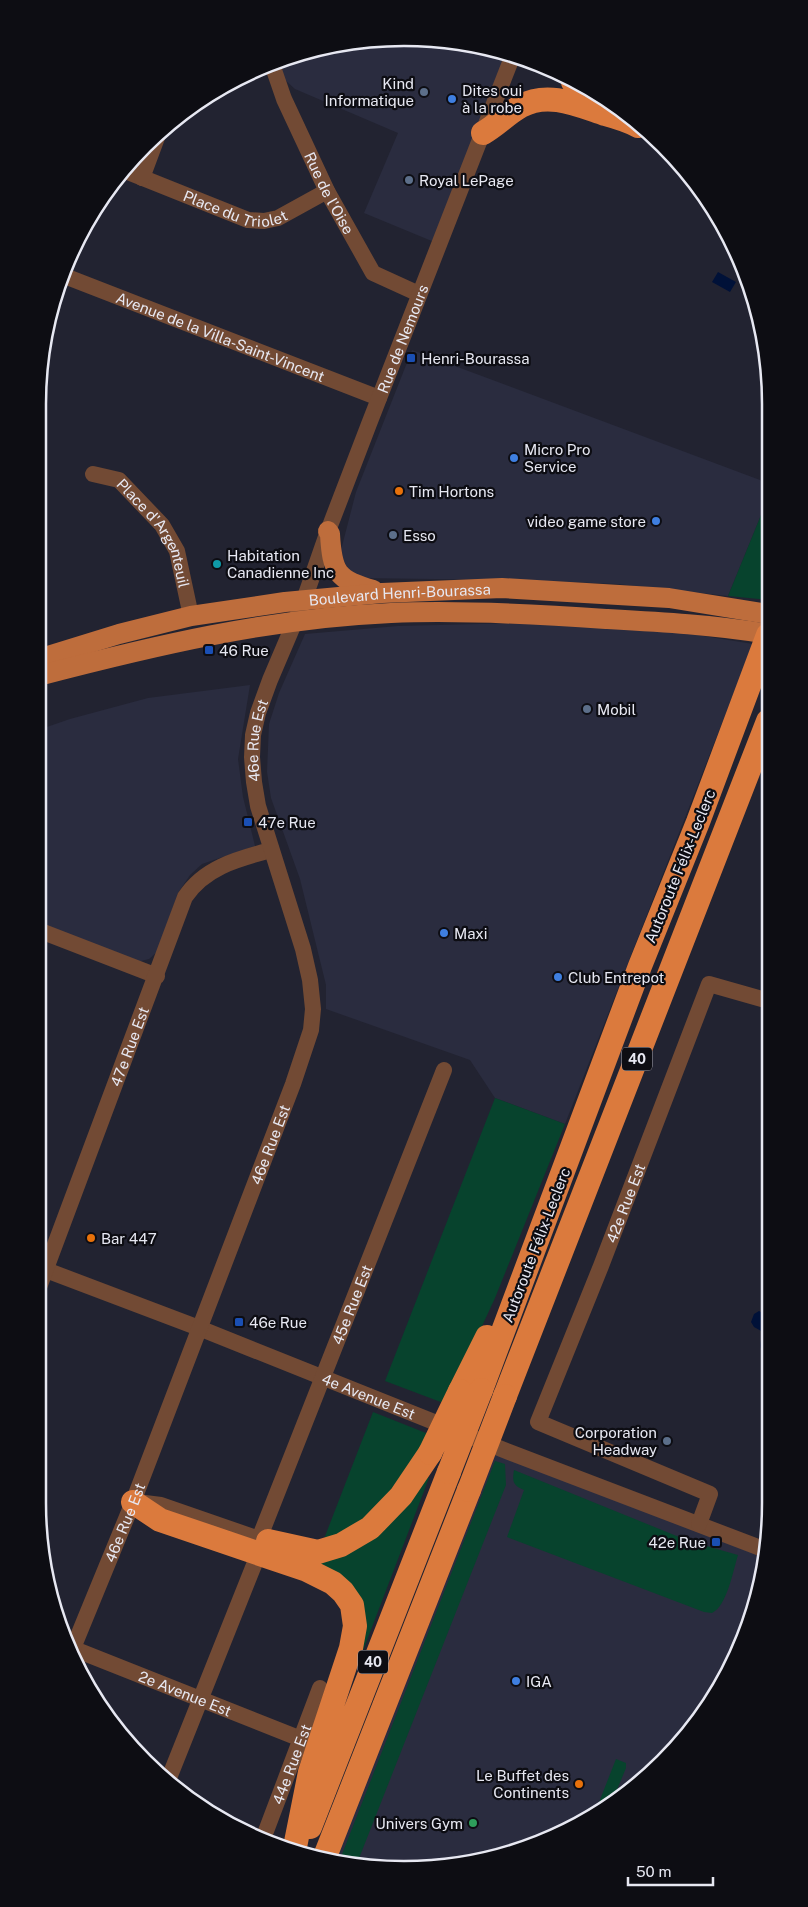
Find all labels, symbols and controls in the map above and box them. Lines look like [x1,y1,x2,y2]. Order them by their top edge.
place label: Kind Informatique [325,75,414,109]
place label: Dites oui à la robe [462,82,522,116]
marker: Kind Informatique [418,86,430,98]
marker: Dites oui à la robe [446,93,458,105]
street label: Rue de l'Oise [301,149,358,237]
place label: Royal LePage [419,172,514,189]
marker: Royal LePage [403,174,415,186]
street label: Place du Triolet [181,187,290,230]
street label: Rue de Nemours [373,282,431,395]
street label: Avenue de la Villa-Saint-Vincent [114,288,327,385]
place label: Henri-Bourassa [421,350,529,367]
marker: Henri-Bourassa [405,352,417,364]
place label: Micro Pro Service [524,441,591,475]
marker: Micro Pro Service [508,452,520,464]
street label: Place d'Argenteuil [114,475,193,589]
place label: Tim Hortons [409,483,494,500]
marker: Tim Hortons [393,485,405,497]
place label: video game store [527,513,646,530]
marker: video game store [650,515,662,527]
place label: Esso [403,527,436,544]
marker: Esso [387,529,399,541]
place label: Habitation Canadienne Inc [227,547,334,581]
marker: Habitation Canadienne Inc [211,558,223,570]
street label: Boulevard Henri-Bourassa [308,580,491,608]
place label: 46 Rue [219,642,269,659]
marker: 46 Rue [203,644,215,656]
street label: 46e Rue Est [243,696,271,783]
place label: Mobil [597,701,636,718]
marker: Mobil [581,703,593,715]
street label: Autoroute Félix-Leclerc [641,787,719,945]
place label: 47e Rue [258,814,316,831]
marker: 47e Rue [242,816,254,828]
place label: Maxi [454,925,488,942]
marker: Maxi [438,927,450,939]
place label: Club Entrepot [568,969,665,986]
marker: Club Entrepot [552,971,564,983]
street label: 47e Rue Est [106,1004,152,1089]
road number: 40 [622,1048,652,1070]
street label: 46e Rue Est [247,1102,293,1187]
street label: 42e Rue Est [602,1161,648,1245]
street label: Autoroute Félix-Leclerc [499,1165,573,1325]
place label: Bar 447 [101,1230,157,1247]
marker: Bar 447 [85,1232,97,1244]
street label: 45e Rue Est [328,1262,375,1347]
place label: 46e Rue [249,1314,307,1331]
marker: 46e Rue [233,1316,245,1328]
street label: 4e Avenue Est [320,1370,418,1422]
place label: Corporation Headway [575,1424,657,1458]
marker: Corporation Headway [661,1435,673,1447]
street label: 46e Rue Est [101,1480,148,1565]
place label: 42e Rue [648,1534,706,1551]
marker: 42e Rue [710,1536,722,1548]
road number: 40 [358,1650,388,1674]
street label: 2e Avenue Est [136,1667,234,1719]
place label: IGA [526,1673,552,1690]
marker: IGA [510,1675,522,1687]
street label: 44e Rue Est [268,1722,314,1807]
place label: Le Buffet des Continents [476,1767,569,1801]
marker: Le Buffet des Continents [573,1778,585,1790]
place label: Univers Gym [375,1815,463,1832]
marker: Univers Gym [467,1817,479,1829]
scale bar [628,1854,713,1886]
text: 50 m [636,1863,671,1880]

